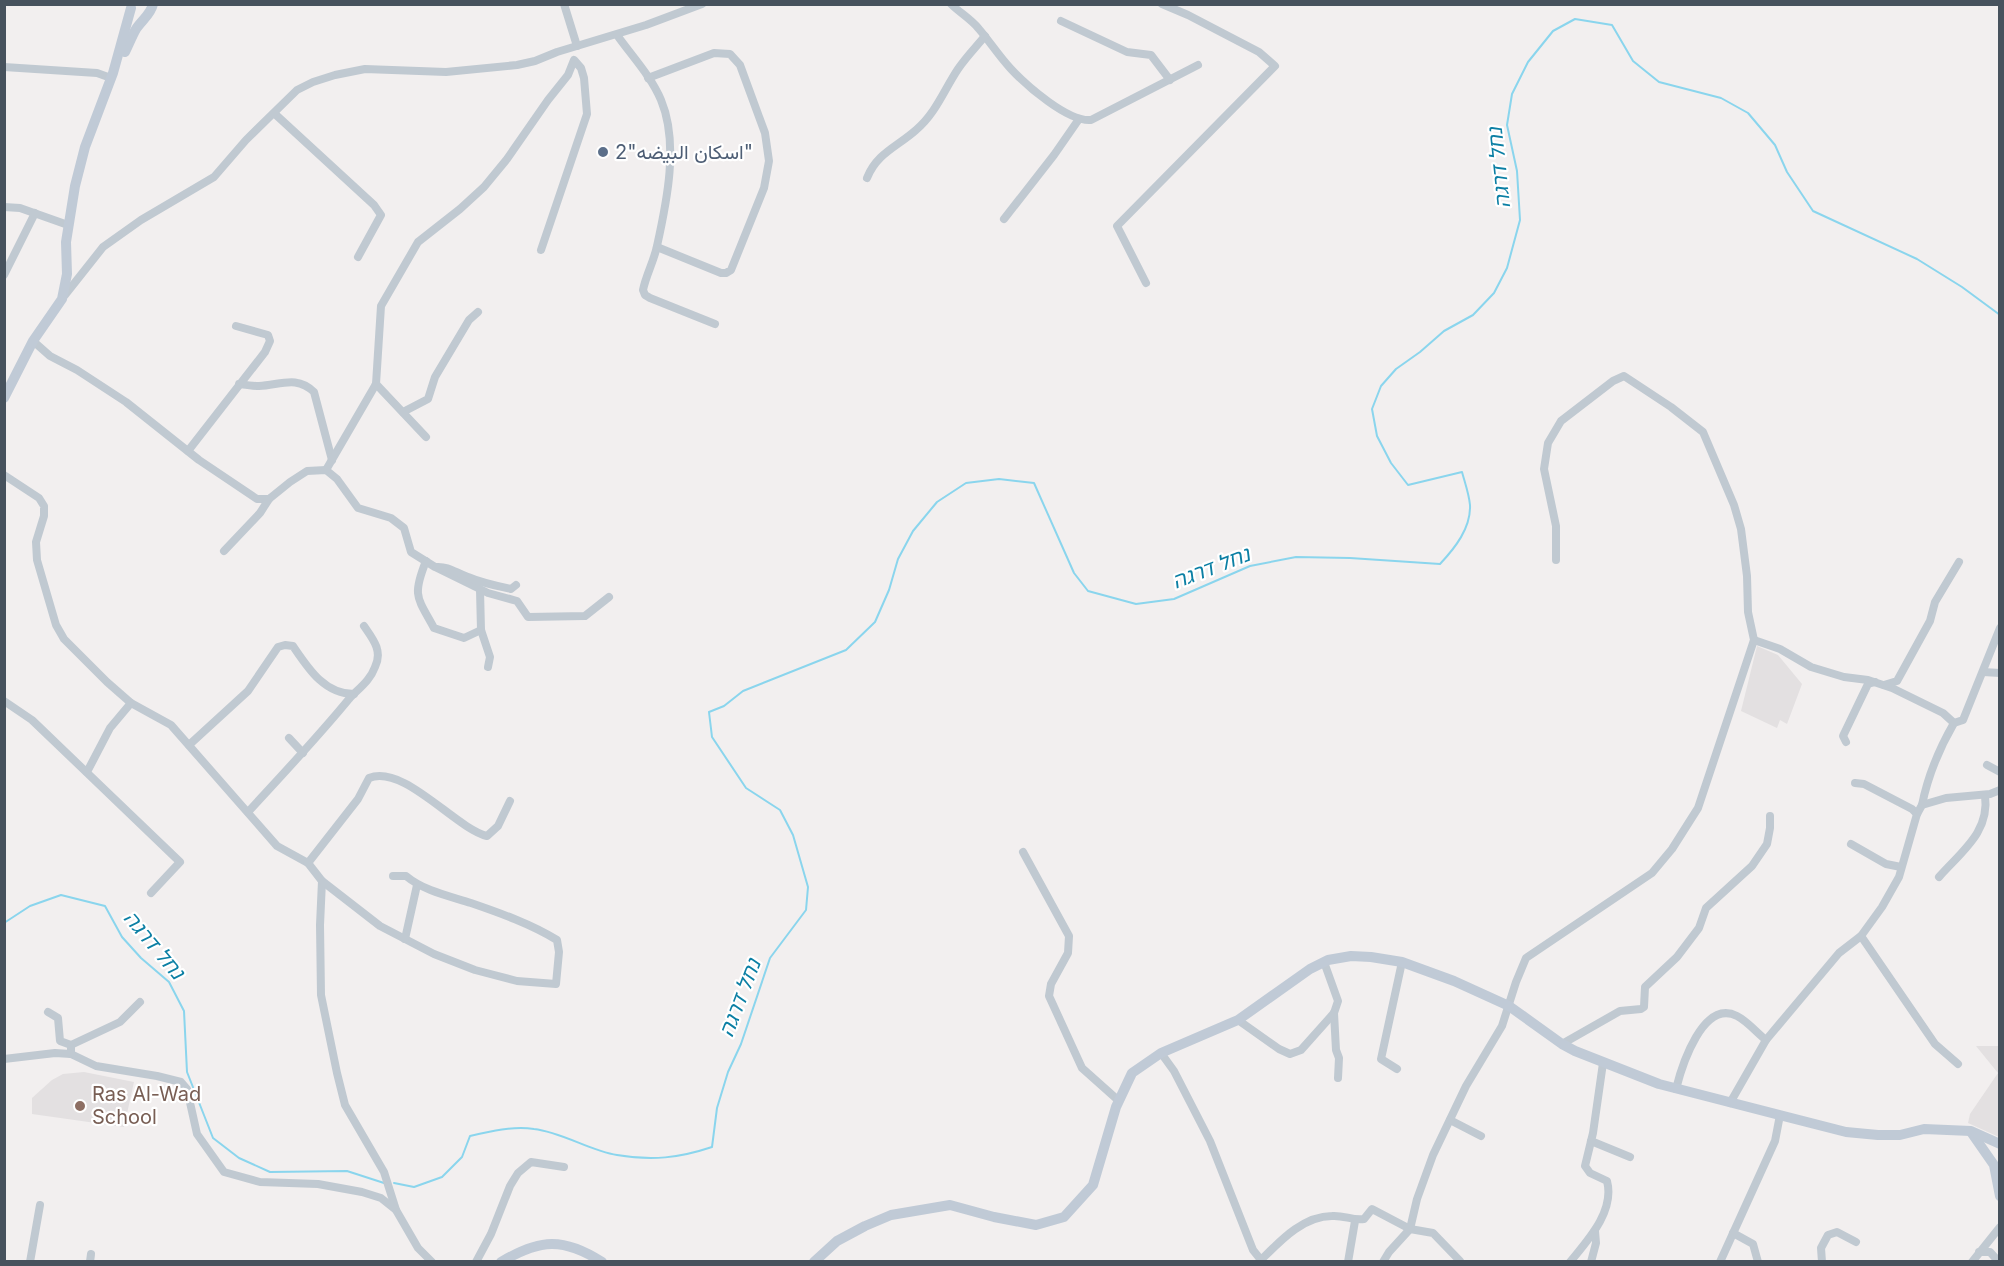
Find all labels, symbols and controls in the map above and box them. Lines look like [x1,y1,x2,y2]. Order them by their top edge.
water label: נחל דרגה [1482,124,1515,210]
place label: اسكان البيضه"2" [615,140,753,164]
marker: اسكان البيضه"2" [596,145,610,159]
water label: נחל דרגה [1168,541,1255,594]
water label: נחל דרגה [119,905,191,985]
water label: נחל דרגה [713,953,767,1040]
place label: Ras Al-Wad School [92,1082,201,1129]
marker: Ras Al-Wad School [73,1099,87,1113]

